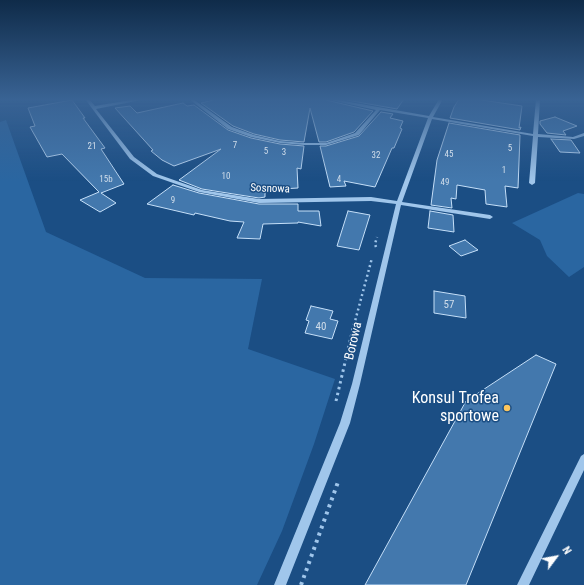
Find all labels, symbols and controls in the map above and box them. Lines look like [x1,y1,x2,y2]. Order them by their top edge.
house number: 7 [233,141,237,151]
house number: 21 [88,142,96,152]
house number: 5 [508,144,512,154]
house number: 5 [264,147,268,157]
house number: 3 [282,148,286,158]
house number: 45 [445,150,453,160]
house number: 32 [372,151,380,161]
house number: 1 [502,166,506,176]
house number: 10 [222,172,230,182]
house number: 15b [99,175,113,185]
house number: 4 [337,175,341,185]
house number: 49 [441,178,449,188]
street label: Sosnowa [250,182,290,196]
house number: 9 [171,196,175,206]
house number: 57 [444,298,454,312]
house number: 40 [316,320,326,334]
street label: Borowa [342,320,366,362]
place label: Konsul Trofea sportowe [412,389,499,427]
marker: Konsul Trofea sportowe [502,403,512,413]
north arrow [536,537,576,577]
text: N [559,544,574,557]

